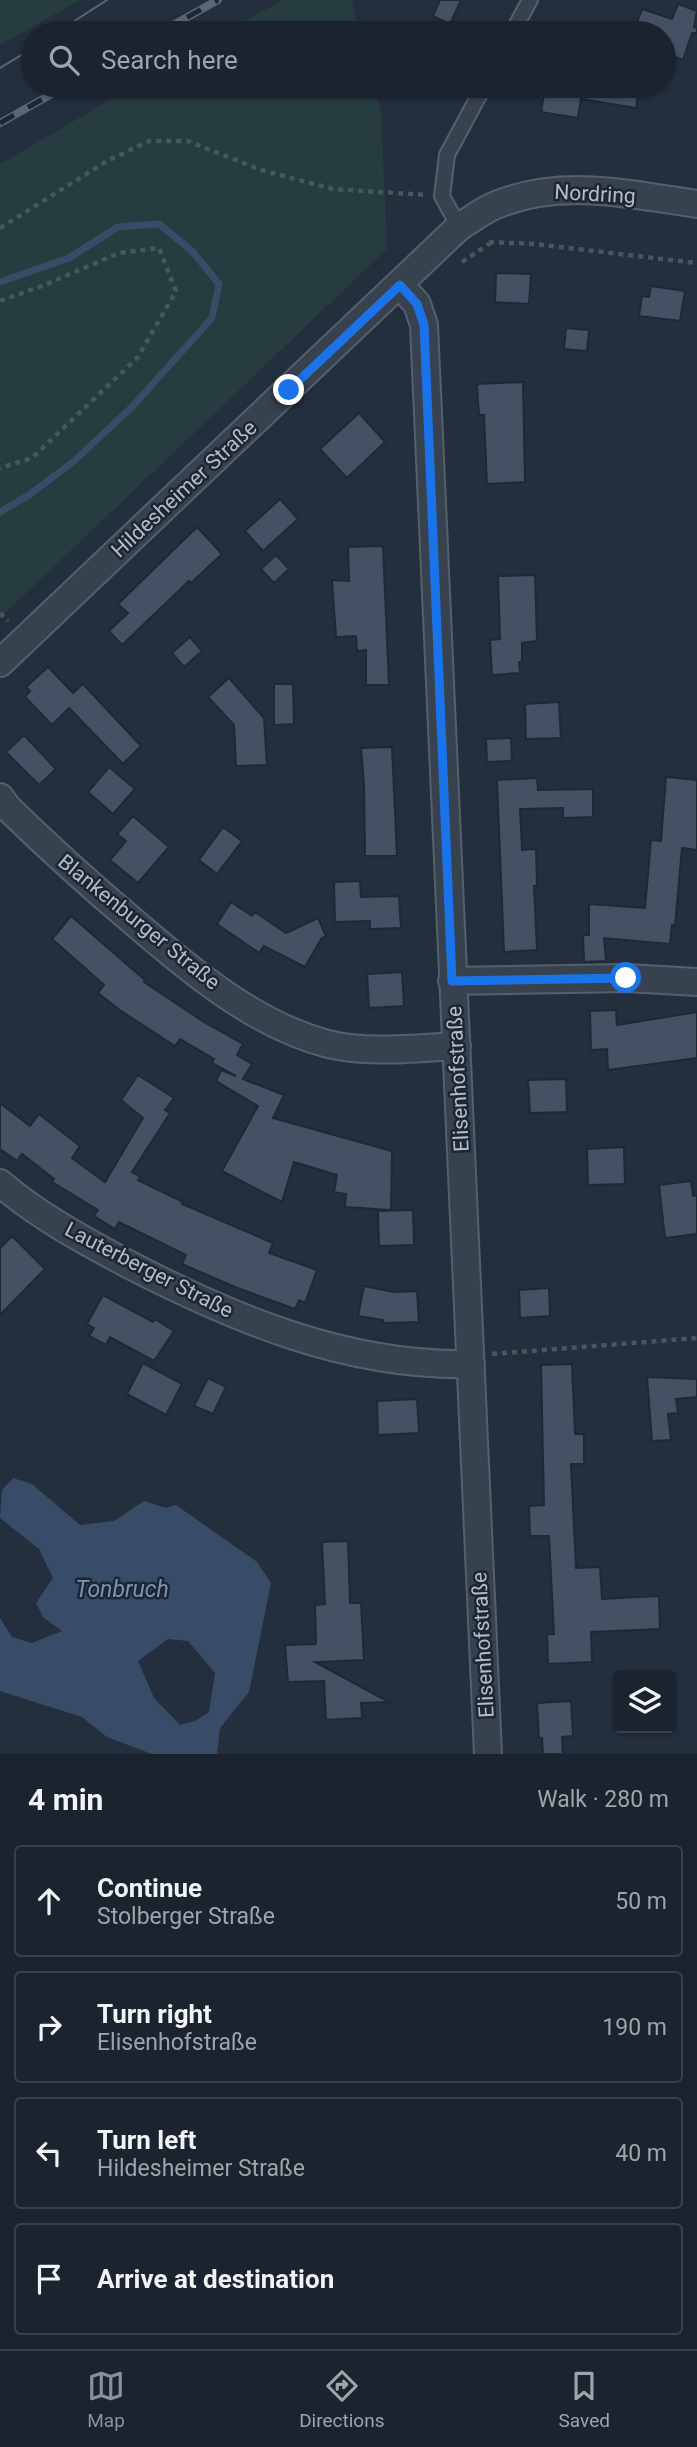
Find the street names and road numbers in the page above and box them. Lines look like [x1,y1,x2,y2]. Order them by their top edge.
street label: Nordring [554,180,636,208]
street label: Hildesheimer Straße [106,416,262,562]
street label: Blankenburger Straße [53,849,225,995]
street label: Elisenhofstraße [442,1005,474,1153]
street label: Lauterberger Straße [61,1217,237,1323]
street label: Elisenhofstraße [467,1571,499,1719]

